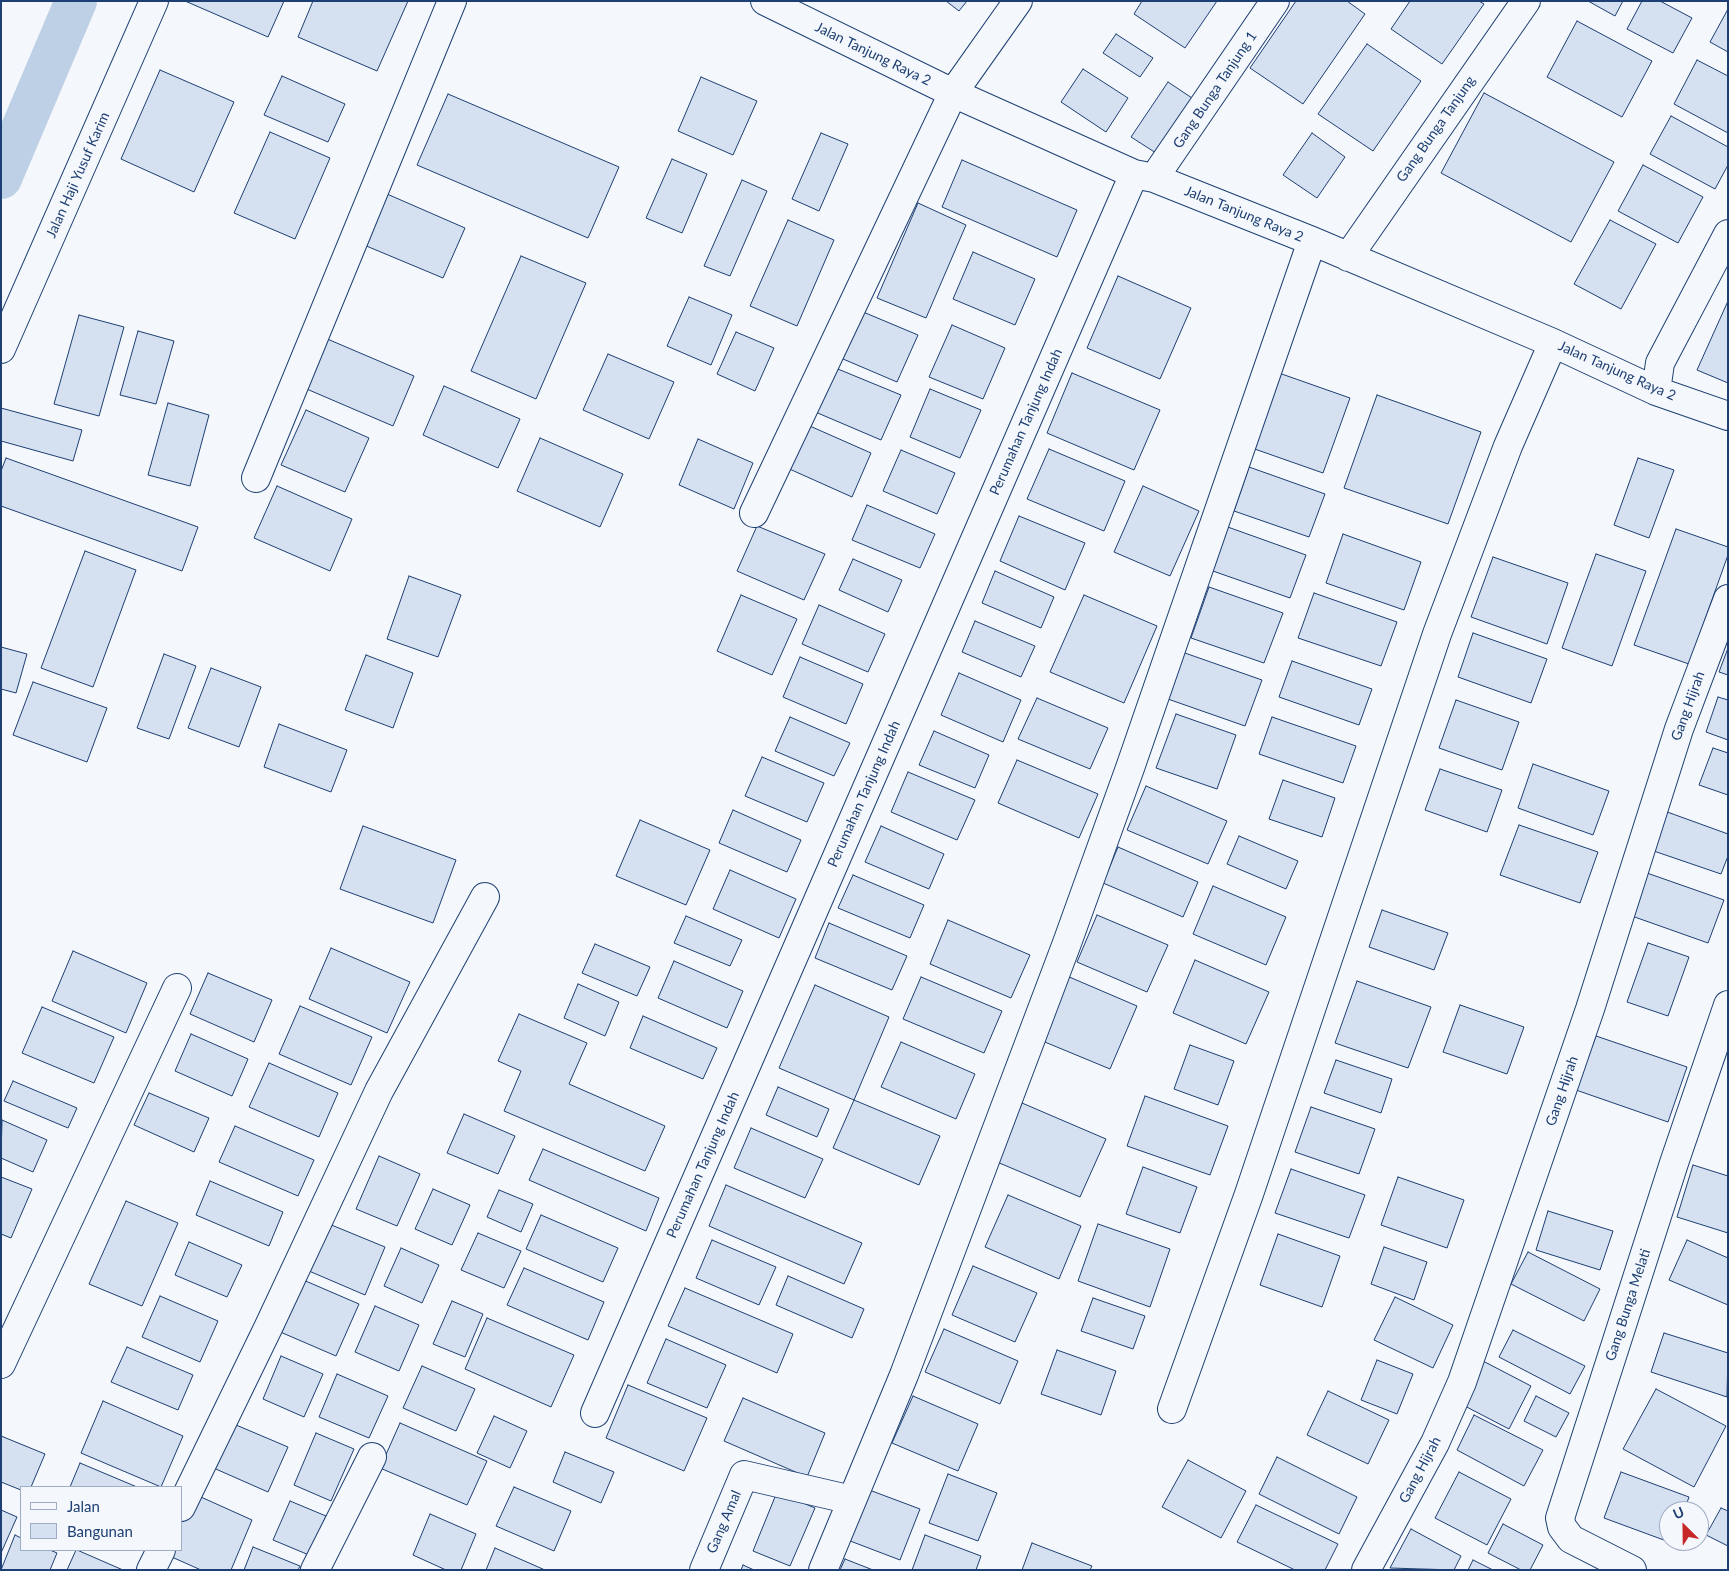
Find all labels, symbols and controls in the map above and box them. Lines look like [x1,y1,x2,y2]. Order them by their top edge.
street label: Jalan Tanjung Raya 2 [812,19,934,89]
street label: Gang Bunga Tanjung 1 [1170,28,1260,152]
street label: Gang Bunga Tanjung [1393,73,1479,185]
street label: Jalan Haji Yusuf Karim [43,110,113,240]
street label: Jalan Tanjung Raya 2 [1182,182,1306,246]
street label: Jalan Tanjung Raya 2 [1556,338,1678,404]
street label: Perumahan Tanjung Indah [986,346,1066,498]
street label: Gang Hijrah [1668,669,1708,743]
street label: Perumahan Tanjung Indah [824,718,904,870]
street label: Gang Hijrah [1542,1054,1582,1128]
street label: Perumahan Tanjung Indah [663,1089,743,1241]
street label: Gang Bunga Melati [1602,1247,1654,1363]
street label: Gang Hijrah [1395,1434,1445,1506]
legend [20,1486,182,1551]
street label: Gang Amal [703,1488,745,1556]
text: Jalan [67,1497,100,1515]
north arrow [1659,1501,1709,1551]
text: U [1670,1503,1686,1523]
text: Bangunan [67,1522,133,1540]

